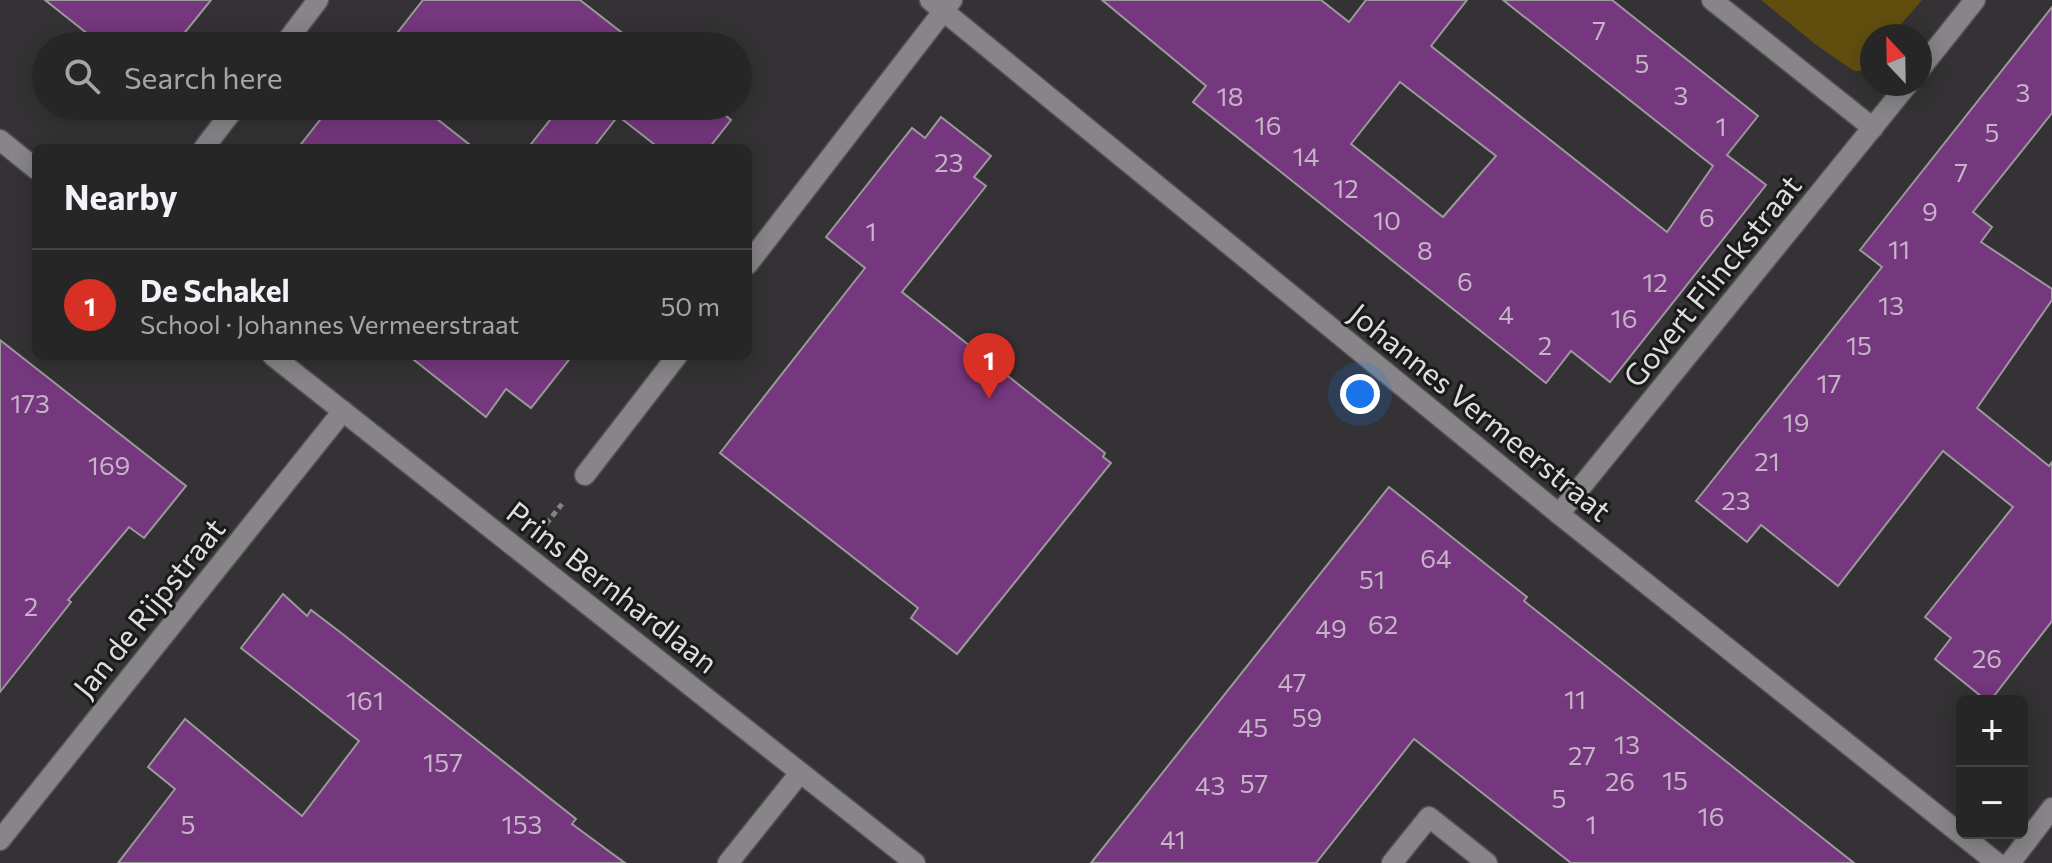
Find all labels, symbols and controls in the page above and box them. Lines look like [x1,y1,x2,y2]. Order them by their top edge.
house number: 7 [1592,14,1606,45]
north arrow [1860,24,1932,96]
search box [32,32,752,120]
house number: 5 [1635,47,1649,78]
icon: search [60,54,104,98]
text: Search here [124,58,283,95]
house number: 3 [2016,76,2030,107]
house number: 3 [1674,79,1688,110]
house number: 18 [1217,80,1243,111]
house number: 16 [1255,109,1281,140]
house number: 1 [1715,110,1727,141]
house number: 5 [1985,116,1999,147]
house number: 14 [1293,140,1319,171]
house number: 23 [934,146,964,177]
house number: 7 [1954,156,1968,187]
street label: Govert Flinckstraat [1614,166,1808,394]
house number: 12 [1333,172,1359,203]
text: Nearby [64,175,178,217]
house number: 9 [1922,195,1938,226]
house number: 6 [1699,201,1715,232]
house number: 10 [1373,204,1401,235]
house number: 1 [865,215,877,246]
house number: 11 [1888,233,1910,264]
house number: 8 [1417,234,1433,265]
house number: 6 [1457,265,1473,296]
house number: 12 [1642,266,1668,297]
text: De Schakel [140,271,290,308]
house number: 13 [1878,289,1904,320]
text: 1 [84,290,96,321]
text: 50 m [660,290,720,321]
street label: Johannes Vermeerstraat [1343,294,1619,528]
house number: 4 [1498,298,1514,329]
house number: 16 [1611,302,1637,333]
text: School · Johannes Vermeerstraat [140,308,519,339]
house number: 2 [1538,329,1552,360]
house number: 15 [1846,329,1872,360]
pin: 1 [963,333,1015,399]
house number: 17 [1817,367,1841,398]
your location [1340,374,1380,414]
house number: 173 [10,387,50,418]
house number: 19 [1783,406,1809,437]
house number: 21 [1754,445,1780,476]
house number: 169 [88,449,130,480]
house number: 23 [1721,484,1751,515]
street label: Prins Bernhardlaan [500,492,726,680]
street label: Jan de Rijpstraat [64,510,232,704]
house number: 64 [1420,542,1452,573]
house number: 51 [1359,563,1385,594]
house number: 2 [24,590,38,621]
house number: 62 [1368,608,1398,639]
house number: 49 [1315,612,1347,643]
house number: 26 [1972,642,2002,673]
house number: 47 [1278,666,1306,697]
house number: 11 [1564,683,1586,714]
house number: 161 [346,684,384,715]
map controls [1956,695,2028,839]
button: + [1956,695,2028,767]
house number: 59 [1292,701,1322,732]
house number: 45 [1238,711,1268,742]
house number: 13 [1614,728,1640,759]
house number: 27 [1568,739,1596,770]
house number: 157 [423,746,463,777]
house number: 15 [1662,764,1688,795]
house number: 26 [1605,765,1635,796]
house number: 57 [1240,767,1268,798]
button: − [1956,767,2028,839]
house number: 43 [1195,769,1225,800]
house number: 5 [1552,782,1566,813]
house number: 16 [1698,800,1724,831]
house number: 5 [181,808,195,839]
house number: 153 [502,808,542,839]
house number: 1 [1585,808,1597,839]
house number: 41 [1160,823,1186,854]

